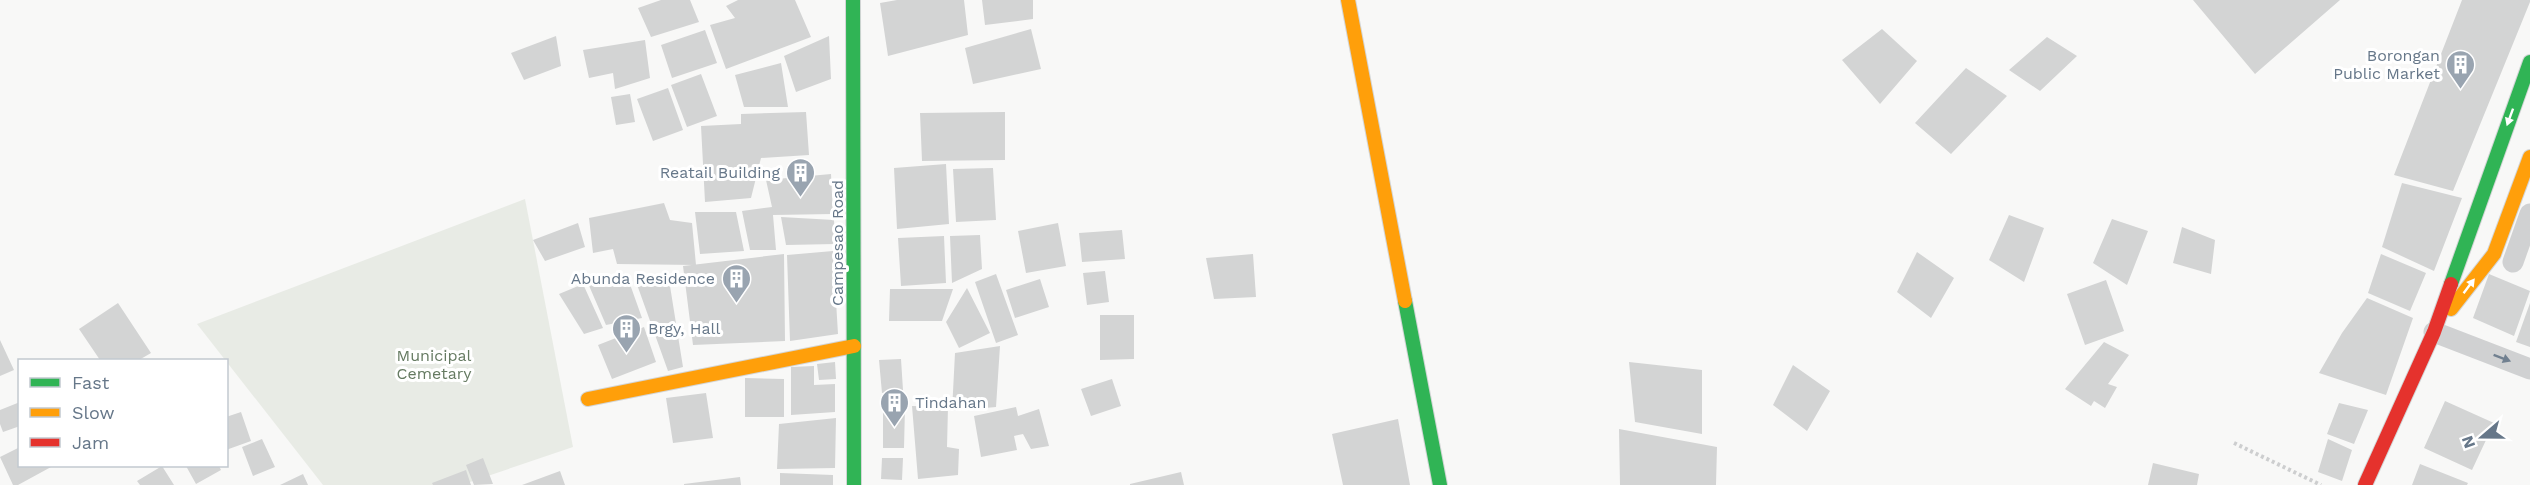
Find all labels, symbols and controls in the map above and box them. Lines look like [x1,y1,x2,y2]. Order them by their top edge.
place label: Borongan Public Market [2333,46,2440,83]
building icon: Borongan Public Market [2445,48,2477,90]
one-way arrow [2505,108,2515,126]
building icon: Reatail Building [785,156,817,198]
place label: Reatail Building [660,163,780,182]
street label: Campesao Road [828,180,847,306]
building icon: Abunda Residence [720,262,752,304]
place label: Abunda Residence [571,269,715,288]
one-way arrow [2463,278,2475,293]
building icon: Brgy, Hall [611,312,643,354]
place label: Brgy, Hall [648,319,720,338]
park label: Municipal Cemetary [397,346,472,383]
one-way arrow [2493,353,2511,363]
legend [18,359,228,467]
text: Fast [72,372,110,393]
building icon: Tindahan [878,386,910,428]
place label: Tindahan [915,393,987,412]
text: Slow [72,402,115,423]
north arrow [2452,407,2512,467]
text: Jam [72,432,109,453]
text: N [2457,433,2479,451]

